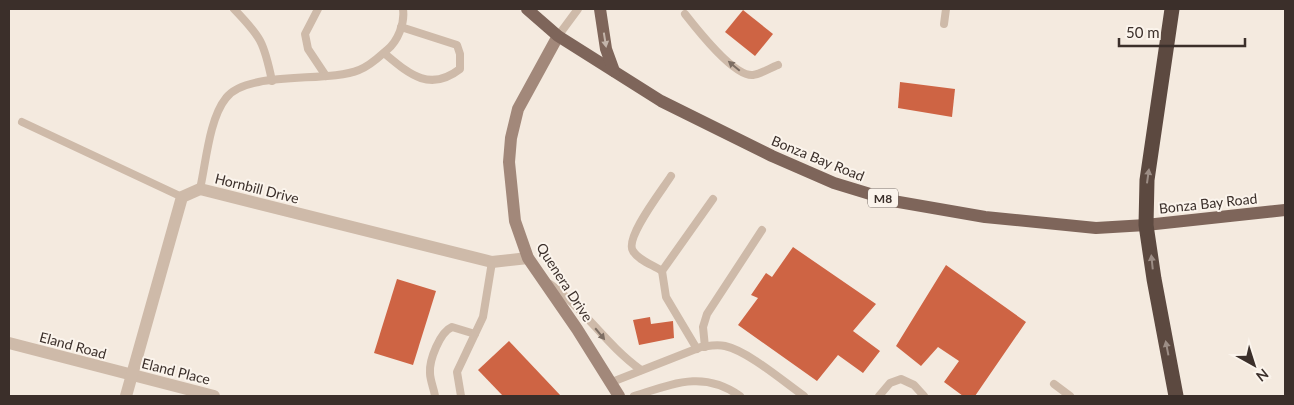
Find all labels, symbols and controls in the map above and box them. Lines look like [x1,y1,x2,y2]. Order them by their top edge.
scale bar [1119,15,1245,47]
text: 50 m [1126,23,1160,41]
one-way arrow [601,33,609,49]
one-way arrow [728,61,740,72]
street label: Bonza Bay Road [769,132,867,184]
one-way arrow [1144,168,1152,184]
street label: Hornbill Drive [213,169,301,207]
road number: M8 [868,188,898,208]
street label: Bonza Bay Road [1158,189,1258,217]
street label: Quenera Drive [533,239,597,325]
one-way arrow [1148,254,1156,270]
street label: Eland Road [38,328,108,362]
one-way arrow [594,328,606,340]
north arrow [1229,340,1279,390]
one-way arrow [1163,341,1171,356]
street label: Eland Place [140,354,212,388]
text: N [1253,365,1272,385]

